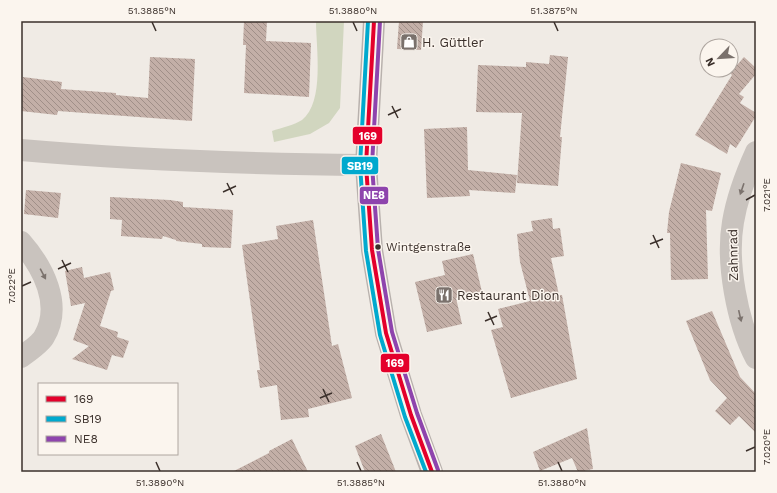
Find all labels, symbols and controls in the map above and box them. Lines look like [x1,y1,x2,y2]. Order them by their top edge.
text: 51.3885°N [128,5,176,16]
text: 51.3880°N [329,5,377,16]
text: 51.3875°N [530,5,578,16]
shop icon: H. Güttler [399,32,419,52]
place label: H. Güttler [422,35,484,50]
north arrow [699,38,739,78]
text: N [703,56,718,68]
line badge: 169 [352,126,383,145]
text: 169 [359,130,377,143]
line badge: SB19 [341,156,379,175]
text: SB19 [347,160,373,173]
text: 7.021°E [761,178,772,212]
one-way arrow [739,183,745,195]
line badge: NE8 [359,186,389,205]
text: NE8 [363,189,385,202]
street label: Zahnrad [725,229,741,281]
place label: Wintgenstraße [386,240,471,254]
marker: Wintgenstraße [373,242,383,252]
text: 7.022°E [6,268,17,304]
one-way arrow [40,269,46,280]
restaurant icon: Restaurant Dion [434,285,454,305]
place label: Restaurant Dion [457,288,560,303]
one-way arrow [738,310,744,323]
line badge: 169 [380,353,410,373]
text: 169 [386,357,404,370]
legend [38,383,178,455]
text: 169 [74,392,93,406]
text: SB19 [74,412,102,426]
text: 7.020°E [761,429,772,465]
text: NE8 [74,432,98,446]
text: 51.3890°N [136,477,184,488]
text: 51.3885°N [337,477,385,488]
text: 51.3880°N [538,477,586,488]

